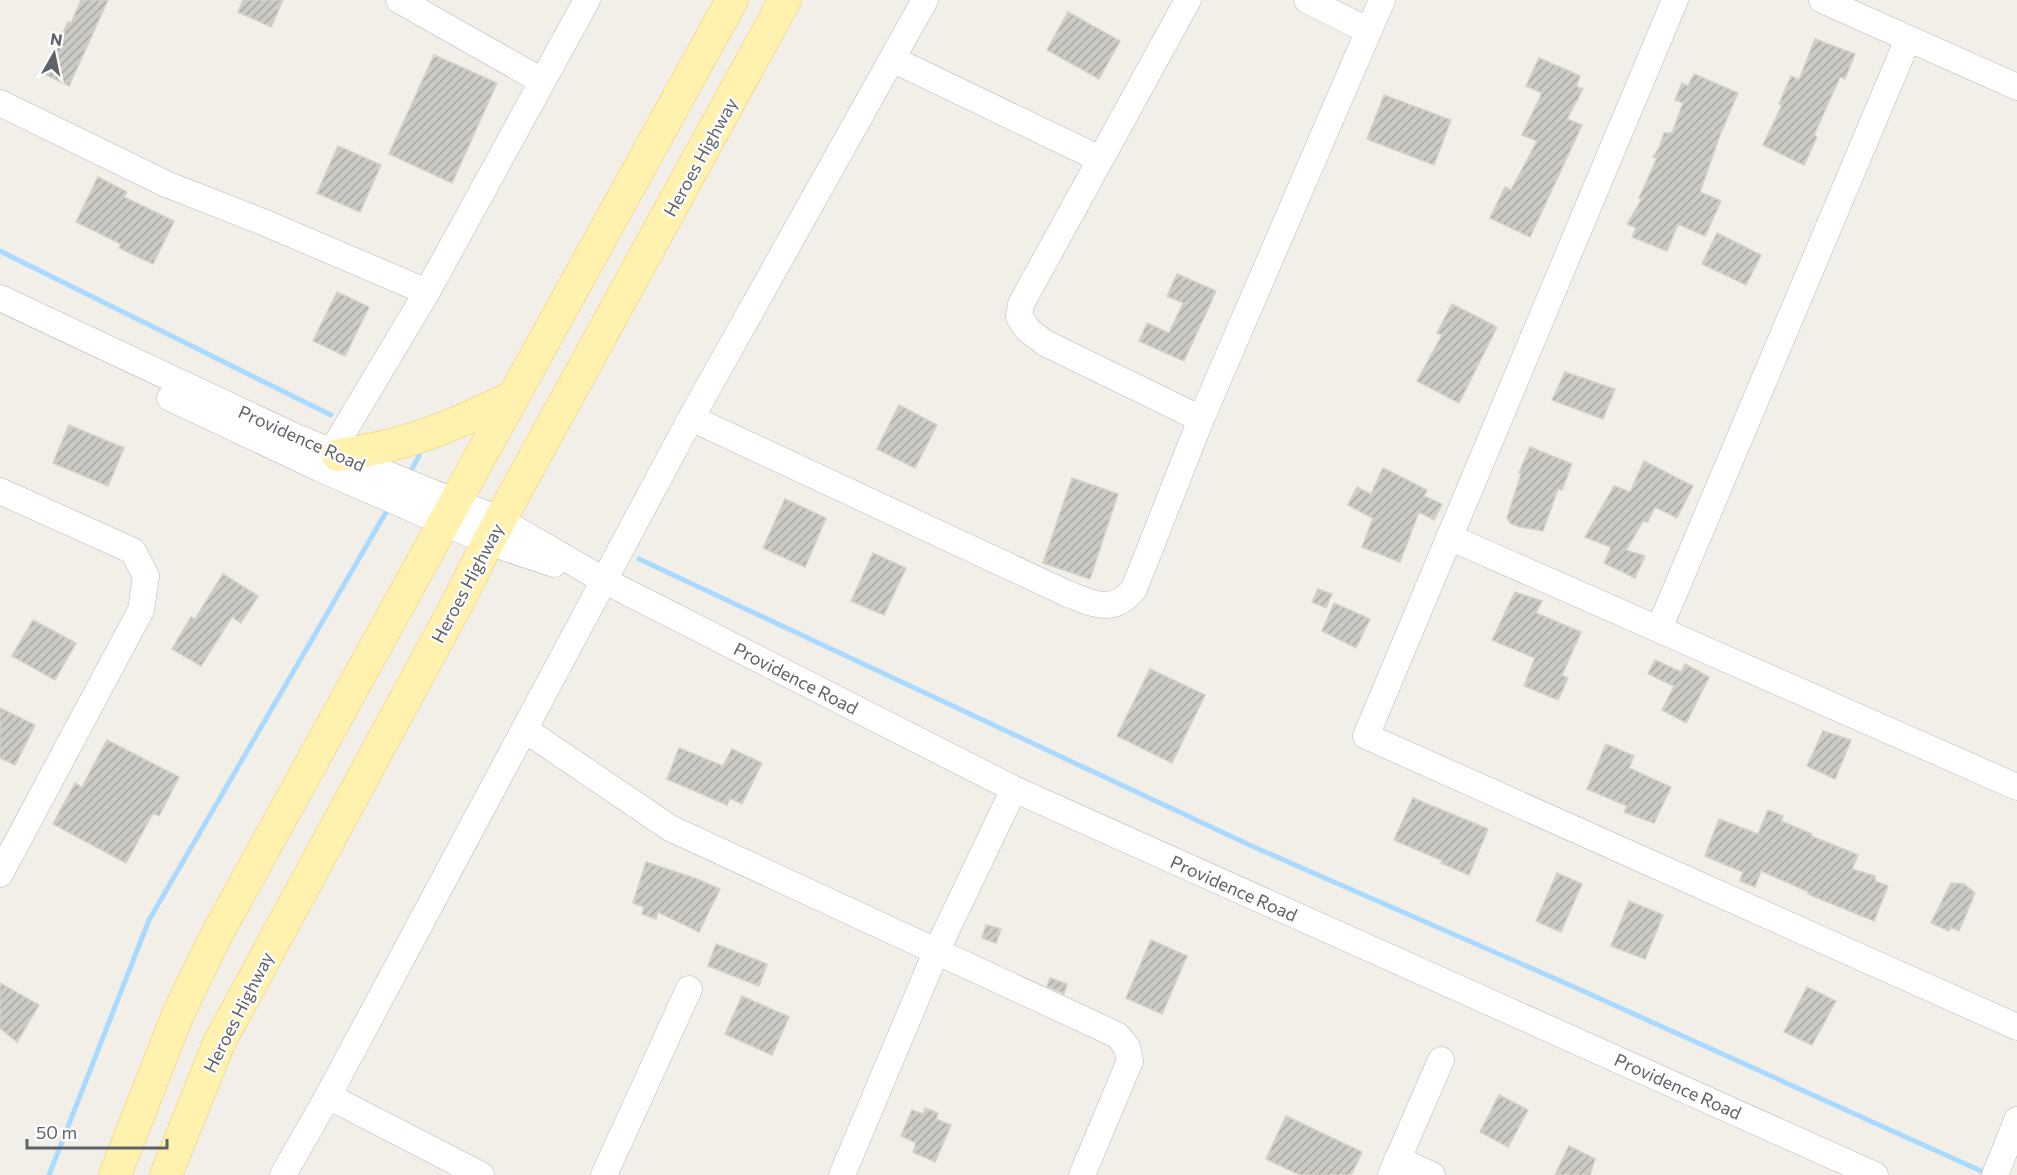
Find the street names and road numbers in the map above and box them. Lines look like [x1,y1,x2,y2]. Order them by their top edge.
street label: Heroes Highway [658,94,742,220]
street label: Providence Road [235,400,369,476]
street label: Heroes Highway [426,519,508,647]
street label: Providence Road [730,637,862,719]
street label: Providence Road [1167,850,1301,926]
street label: Heroes Highway [198,948,278,1076]
street label: Providence Road [1611,1048,1745,1124]

